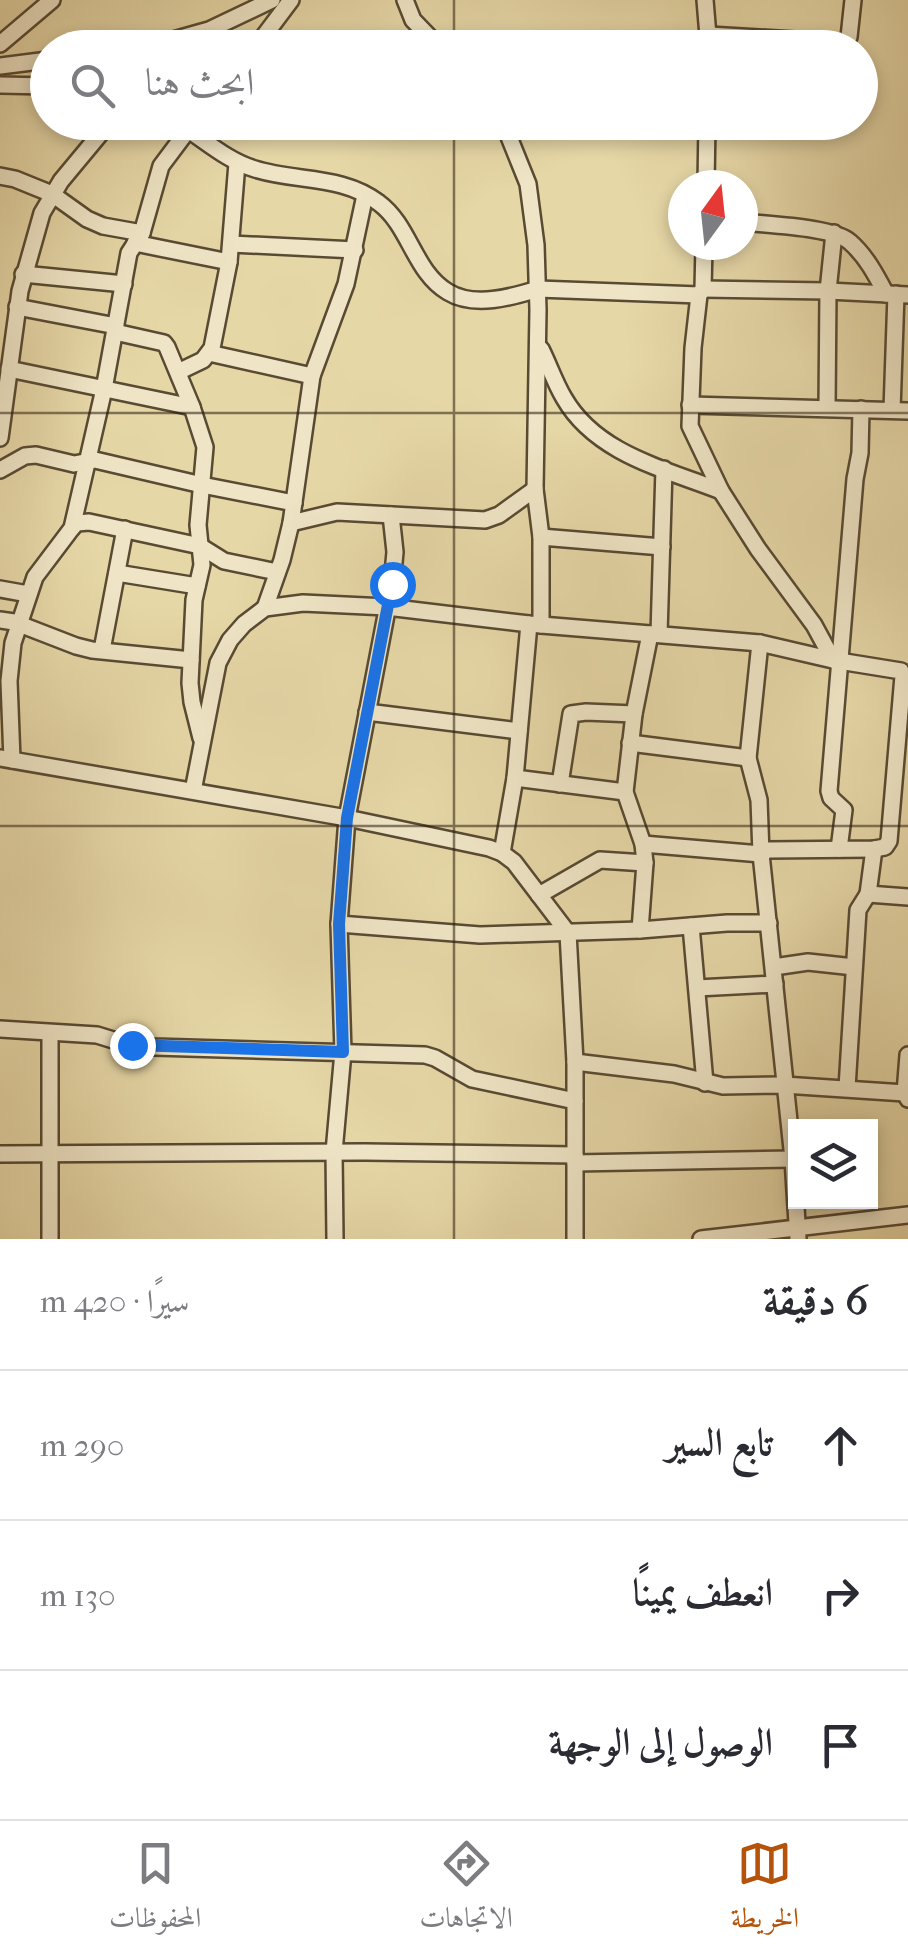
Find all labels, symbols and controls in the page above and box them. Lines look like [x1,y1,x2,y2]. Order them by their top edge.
search box [30,30,878,140]
icon: search [65,58,120,113]
text: ابحث هنا [145,60,255,105]
north arrow [668,170,758,260]
route start [370,562,416,608]
route end [110,1023,156,1069]
map controls [788,1119,878,1209]
button: layers [788,1119,878,1209]
text: 6 دقيقة [763,1276,868,1325]
text: سيرًا · 420 m [40,1283,189,1320]
icon: ahead [813,1418,868,1473]
text: تابع السير [666,1420,773,1465]
text: 290 m [40,1427,124,1464]
icon: right [813,1568,868,1623]
text: انعطف يمينًا [632,1570,773,1615]
text: 130 m [40,1577,116,1614]
icon: arrive [813,1718,868,1773]
text: الوصول إلى الوجهة [549,1720,773,1765]
tab: المحفوظات [109,1836,201,1945]
tab: الاتجاهات [419,1836,513,1945]
tab: الخريطة [731,1836,799,1945]

